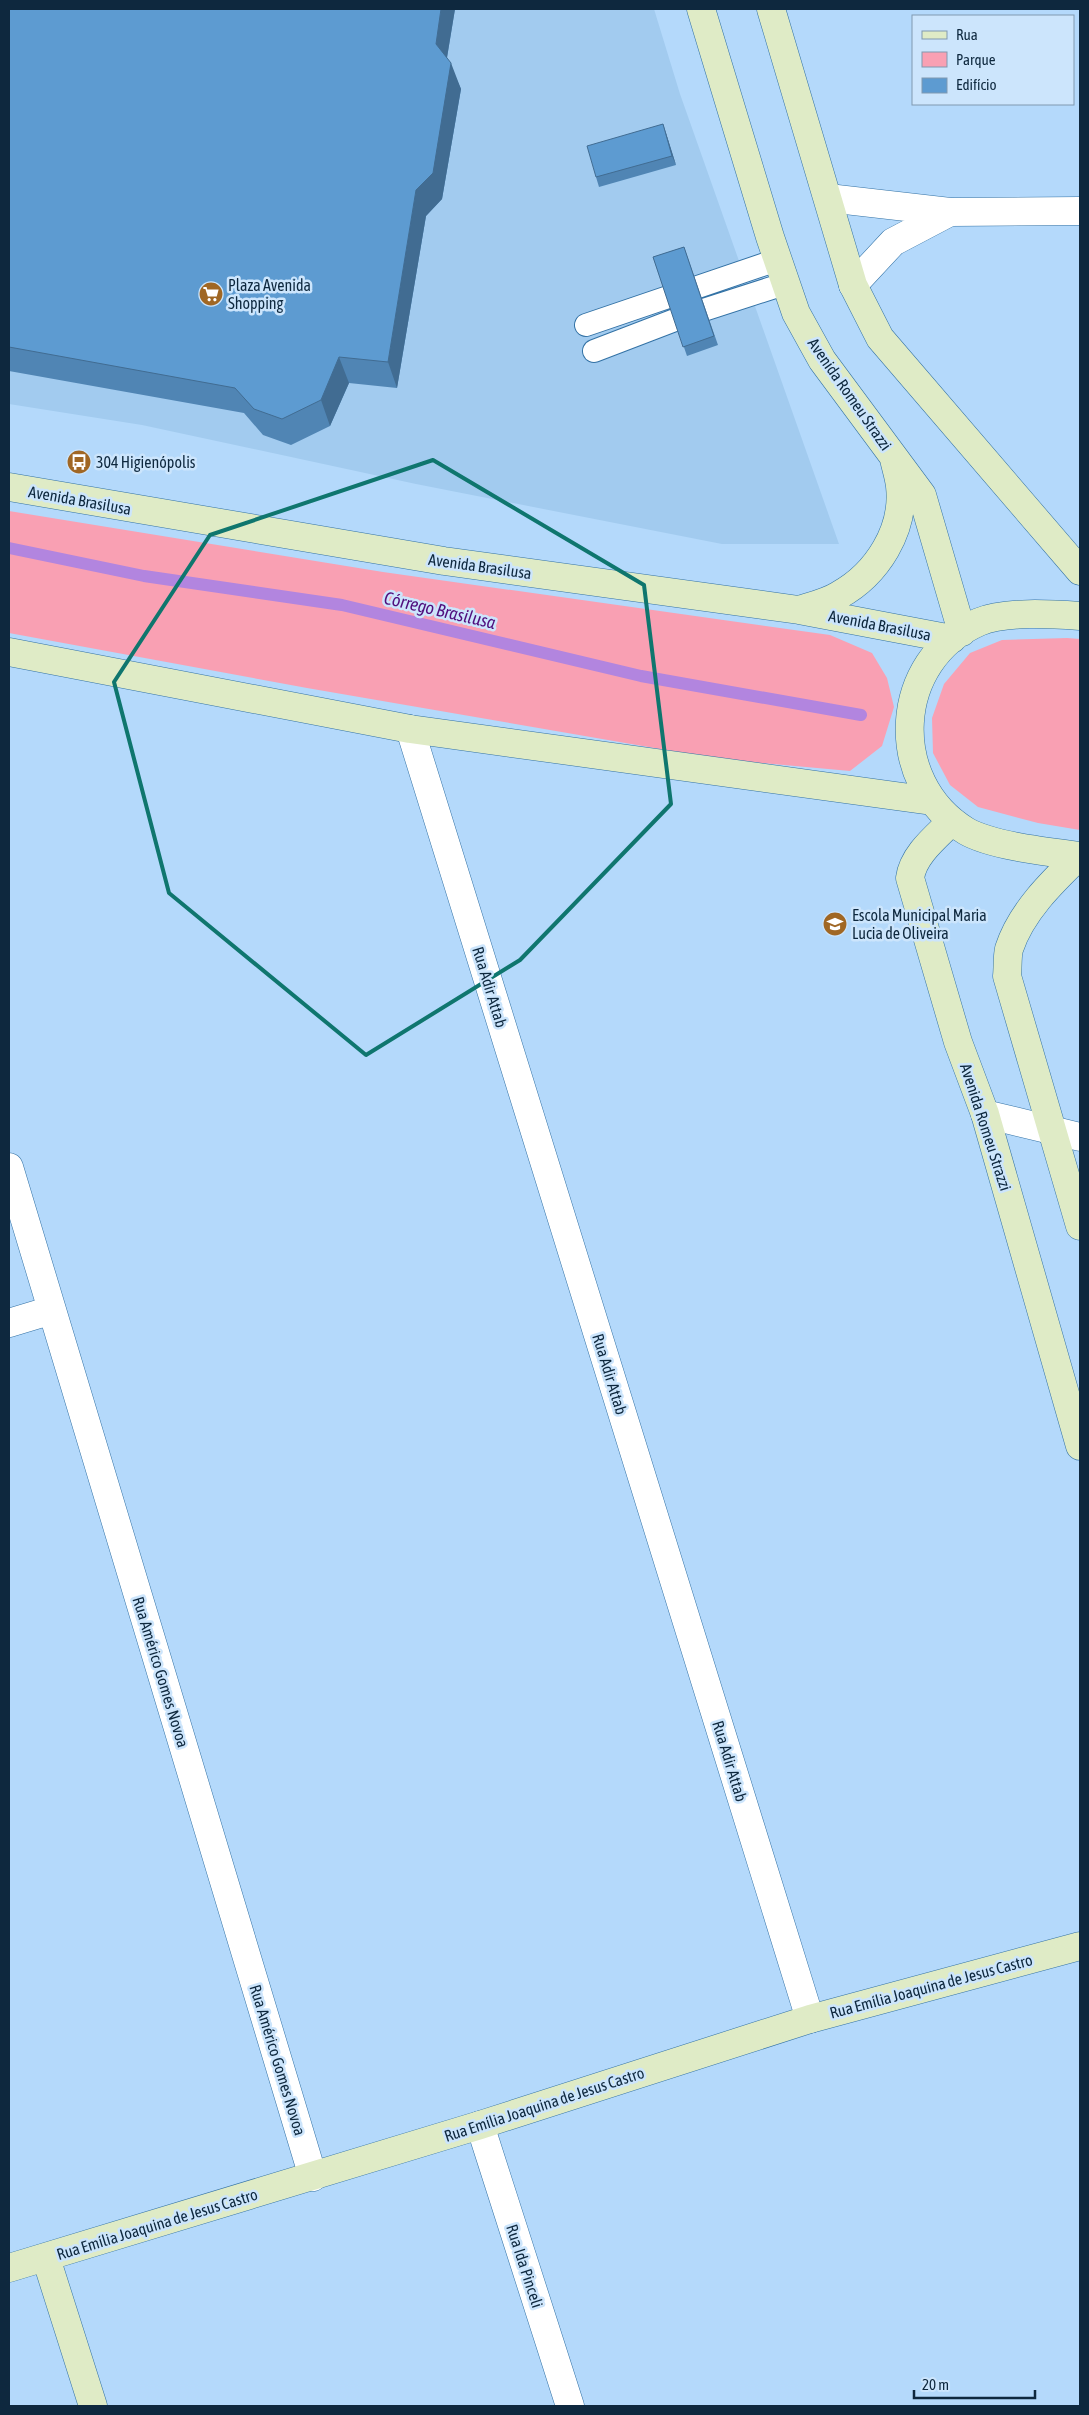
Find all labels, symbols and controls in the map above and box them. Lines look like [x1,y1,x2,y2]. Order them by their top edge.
legend [912,15,1074,105]
text: Rua [956,26,978,43]
text: Parque [956,51,996,68]
text: Edifício [956,76,997,93]
place label: Plaza Avenida Shopping [228,276,311,313]
supermarket icon: Plaza Avenida Shopping [198,281,224,307]
street label: Avenida Romeu Strazzi [805,334,895,454]
bus stop icon: 304 Higienópolis [66,449,92,475]
place label: 304 Higienópolis [96,453,196,472]
street label: Avenida Brasilusa [27,482,133,518]
street label: Avenida Brasilusa [427,550,533,582]
water label: Córrego Brasilusa [382,587,498,633]
street label: Avenida Brasilusa [827,606,933,644]
place label: Escola Municipal Maria Lucia de Oliveira [852,906,987,942]
school or university icon: Escola Municipal Maria Lucia de Oliveira [822,911,848,937]
street label: Rua Adir Attab [469,944,511,1030]
street label: Avenida Romeu Strazzi [957,1061,1015,1193]
street label: Rua Adir Attab [589,1331,631,1417]
street label: Rua Américo Gomes Novoa [129,1594,193,1750]
street label: Rua Adir Attab [709,1718,751,1804]
street label: Rua Emília Joaquina de Jesus Castro [828,1950,1035,2023]
street label: Rua Américo Gomes Novoa [246,1982,310,2138]
street label: Rua Emília Joaquina de Jesus Castro [442,2063,647,2146]
street label: Rua Emília Joaquina de Jesus Castro [54,2185,260,2264]
street label: Rua Ida Pinceli [503,2222,547,2310]
scale bar [914,2368,1035,2400]
text: 20 m [922,2376,949,2393]

